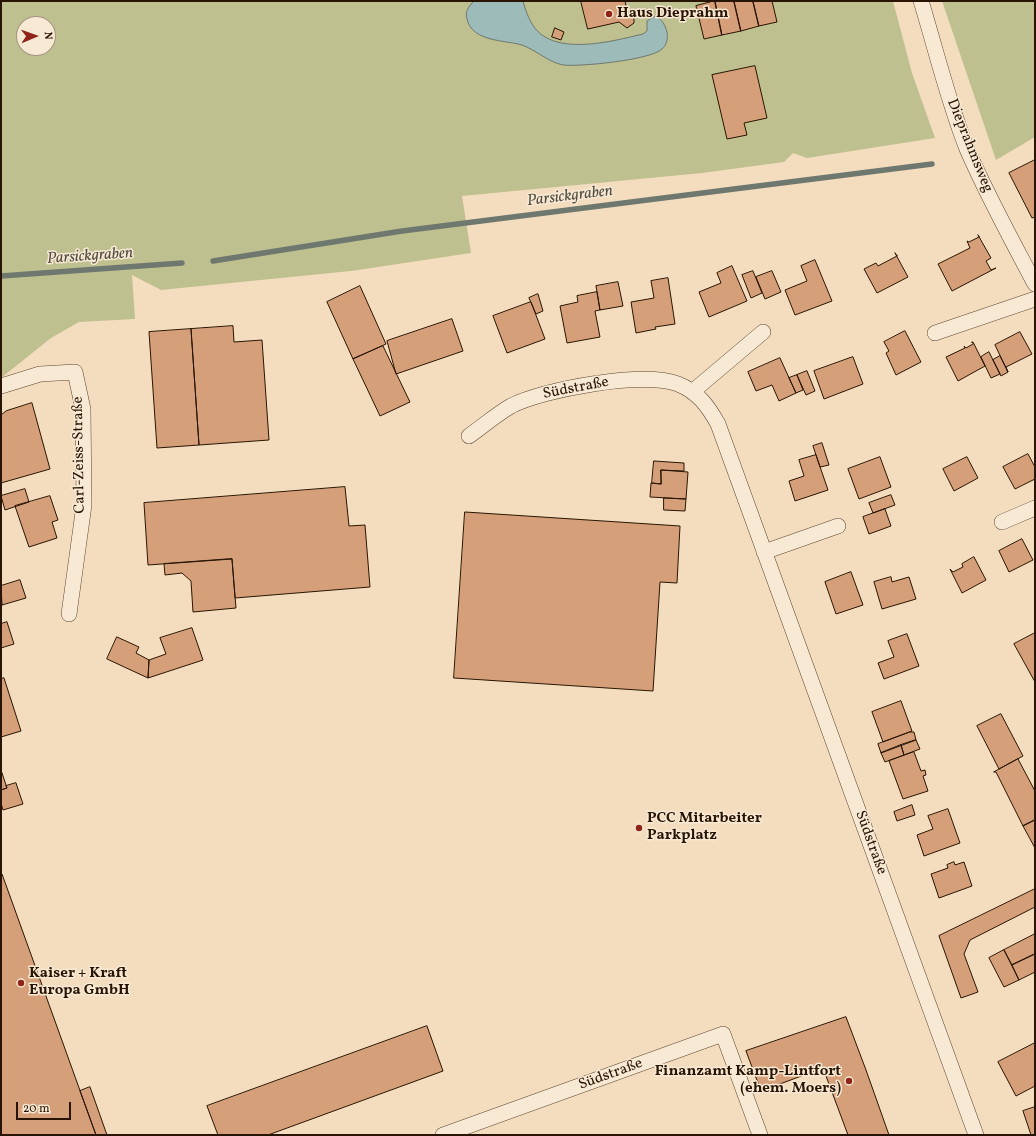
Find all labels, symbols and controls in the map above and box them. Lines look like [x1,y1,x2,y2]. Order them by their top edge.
place label: Haus Dieprahm [617,5,729,23]
marker: Haus Dieprahm [604,9,614,19]
north arrow [16,16,56,56]
text: N [40,31,55,40]
street label: Dieprahmsweg [942,97,996,195]
water label: Parsickgraben [526,182,614,212]
water label: Parsickgraben [46,244,134,270]
street label: Südstraße [542,374,610,404]
street label: Carl-Zeiss-Straße [70,396,90,514]
street label: Südstraße [850,809,890,877]
place label: PCC Mitarbeiter Parkplatz [647,810,762,845]
marker: PCC Mitarbeiter Parkplatz [634,823,644,833]
place label: Kaiser + Kraft Europa GmbH [29,965,130,1000]
marker: Kaiser + Kraft Europa GmbH [16,978,26,988]
street label: Südstraße [577,1055,645,1095]
place label: Finanzamt Kamp-Lintfort (ehem. Moers) [655,1063,841,1098]
marker: Finanzamt Kamp-Lintfort (ehem. Moers) [844,1076,854,1086]
scale bar [18,1094,73,1120]
text: 20 m [23,1101,50,1117]

